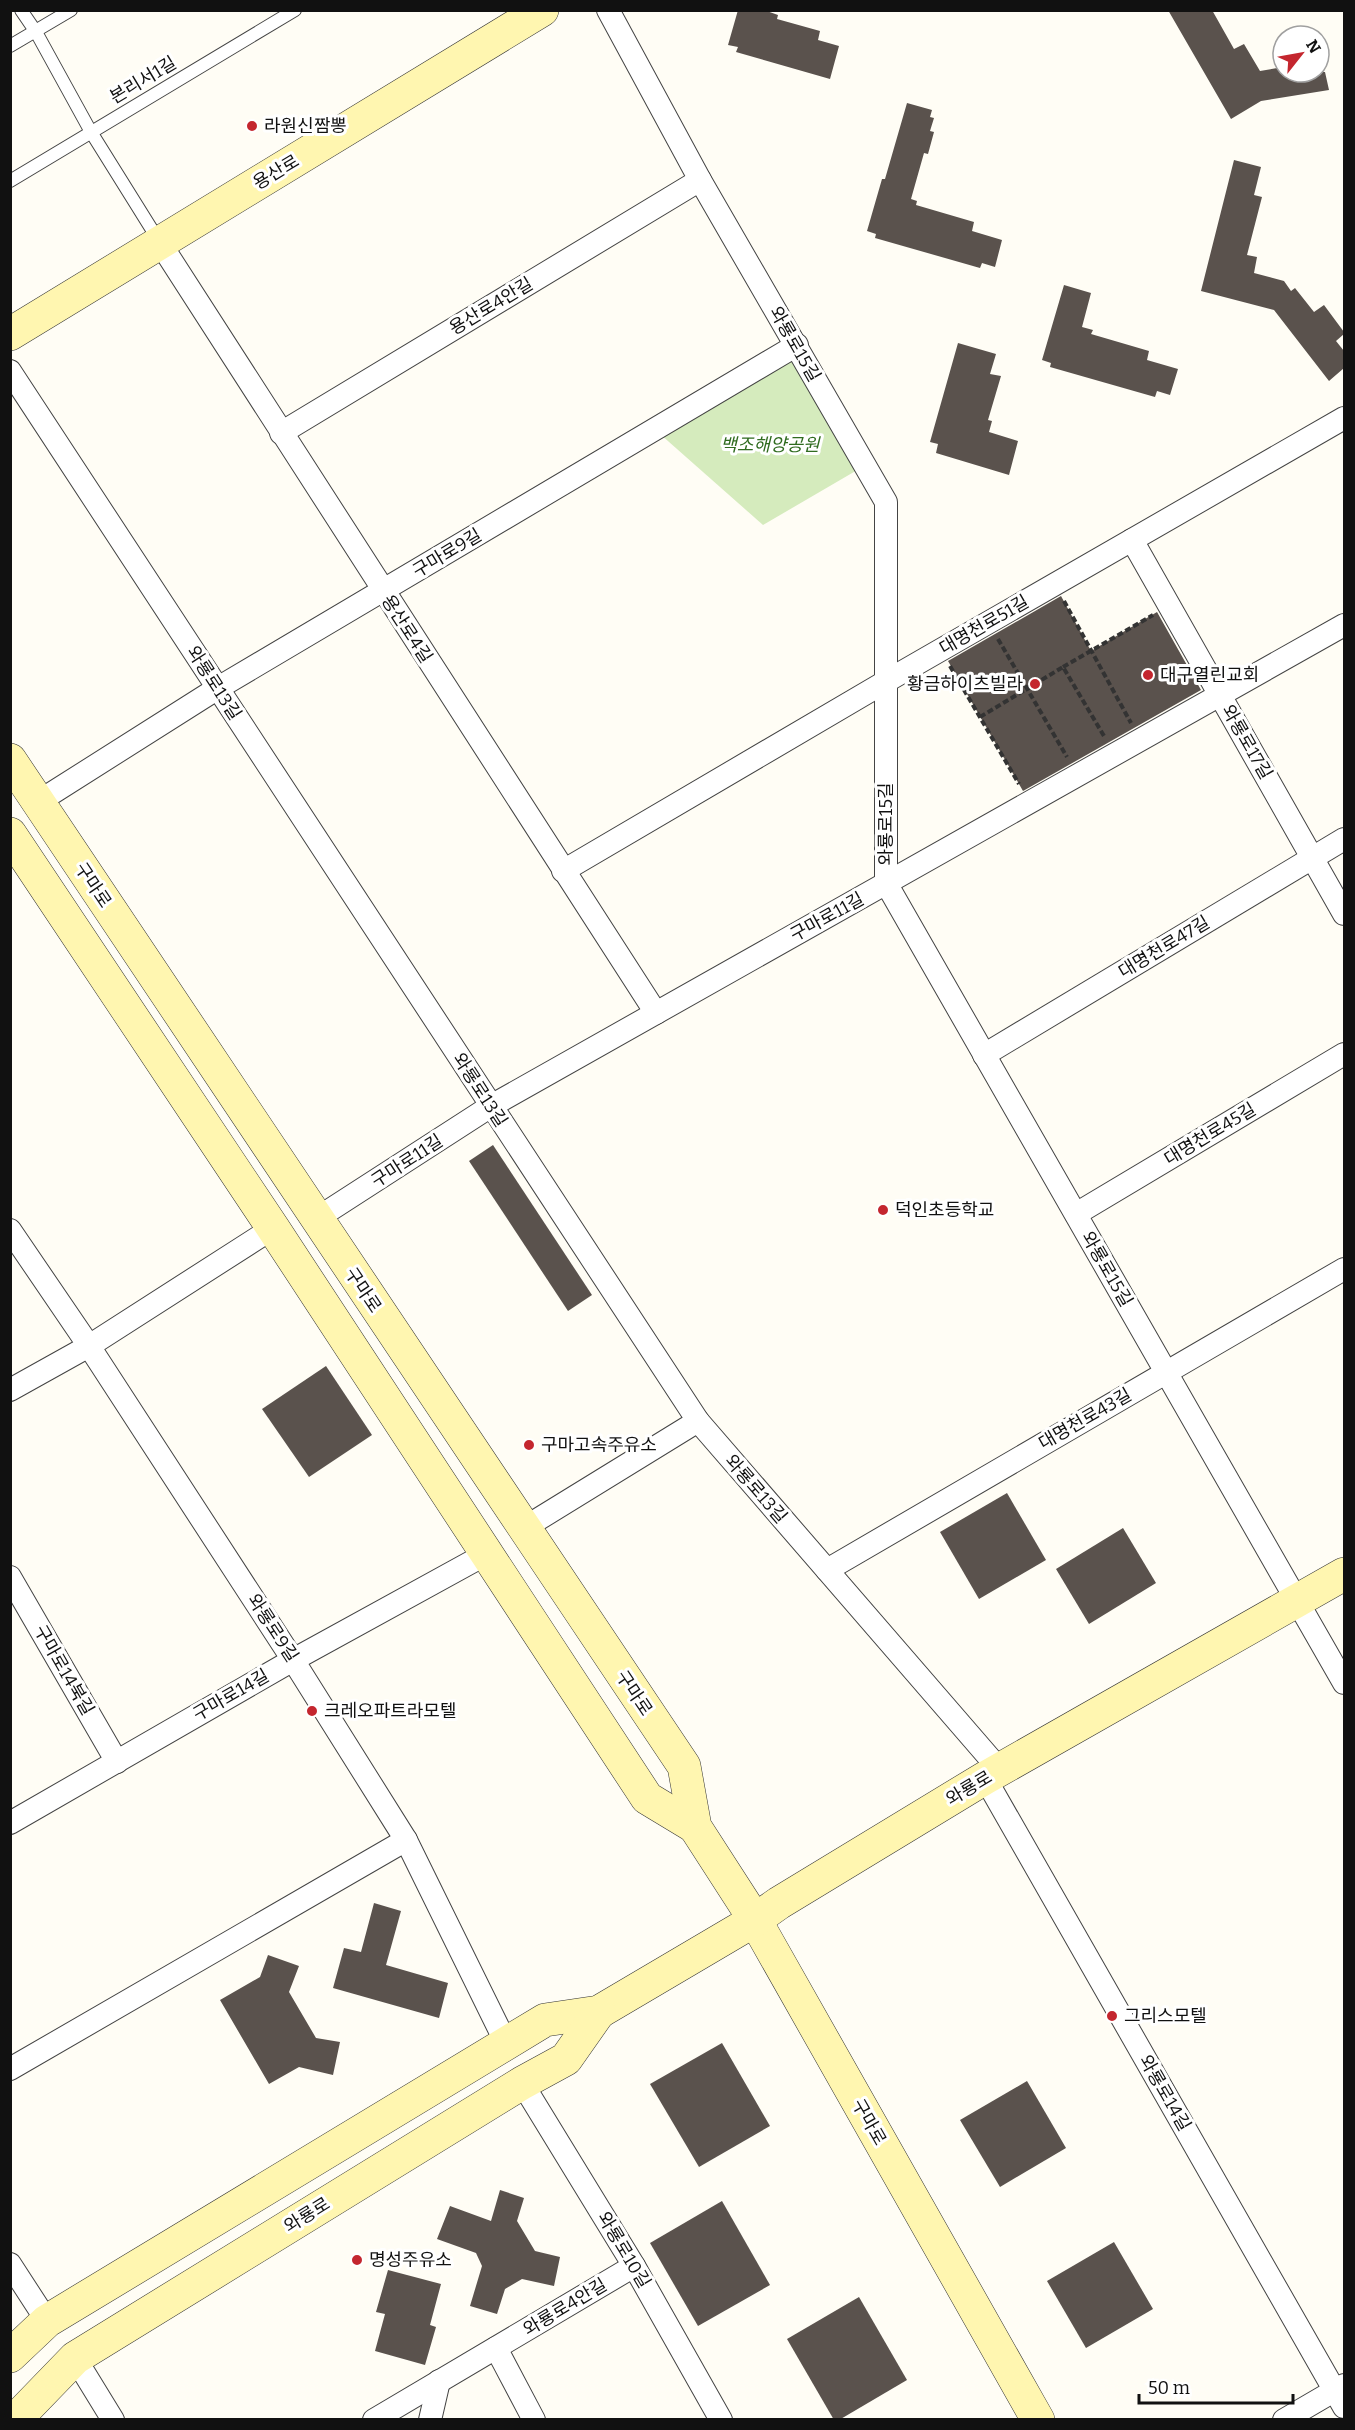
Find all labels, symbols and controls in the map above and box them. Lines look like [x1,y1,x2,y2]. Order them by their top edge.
north arrow [1271,24,1331,84]
text: N [1302,36,1325,57]
street label: 본리서1길 [106,52,180,108]
place label: 라원신짬뽕 [264,115,347,137]
marker: 라원신짬뽕 [245,119,259,133]
street label: 용산로 [249,150,303,194]
street label: 용산로4안길 [445,273,537,339]
street label: 와룡로15길 [765,302,825,386]
park label: 백조해양공원 [720,434,821,456]
street label: 구마로9길 [408,524,486,582]
street label: 용산로4길 [377,591,437,667]
street label: 대명천로51길 [935,591,1033,659]
street label: 와룡로13길 [182,642,246,724]
place label: 대구열린교회 [1160,664,1259,686]
marker: 대구열린교회 [1141,668,1155,682]
place label: 황금하이츠빌라 [907,673,1023,695]
marker: 황금하이츠빌라 [1028,677,1042,691]
street label: 와룡로17길 [1217,701,1277,783]
street label: 와룡로15길 [875,782,897,866]
street label: 구마로 [70,858,116,912]
street label: 구마로11길 [786,888,868,946]
street label: 대명천로47길 [1115,911,1213,983]
street label: 와룡로13길 [448,1049,512,1131]
street label: 대명천로45길 [1160,1098,1260,1170]
street label: 구마로11길 [367,1130,447,1192]
place label: 덕인초등학교 [895,1199,994,1221]
marker: 덕인초등학교 [876,1203,890,1217]
street label: 와룡로15길 [1077,1227,1137,1311]
street label: 구마로 [340,1263,386,1317]
street label: 대명천로43길 [1035,1384,1135,1454]
place label: 구마고속주유소 [541,1434,657,1456]
marker: 구마고속주유소 [522,1438,536,1452]
street label: 와룡로13길 [720,1450,792,1528]
street label: 와룡로9길 [243,1590,303,1666]
street label: 구마로14북길 [29,1621,99,1719]
street label: 구마로14길 [189,1664,273,1726]
street label: 구마로 [611,1666,657,1720]
place label: 크레오파트라모텔 [324,1700,456,1722]
marker: 크레오파트라모텔 [305,1704,319,1718]
street label: 와룡로 [942,1766,996,1810]
place label: 그리스모텔 [1124,2005,1207,2027]
marker: 그리스모텔 [1105,2009,1119,2023]
street label: 와룡로14길 [1134,2051,1196,2135]
street label: 구마로 [847,2095,891,2149]
street label: 와룡로 [280,2193,334,2237]
street label: 와룡로10길 [593,2208,655,2292]
place label: 명성주유소 [369,2249,452,2271]
marker: 명성주유소 [350,2253,364,2267]
street label: 와룡로4안길 [519,2274,611,2340]
scale bar [1139,2367,1294,2405]
text: 50 m [1148,2377,1190,2399]

